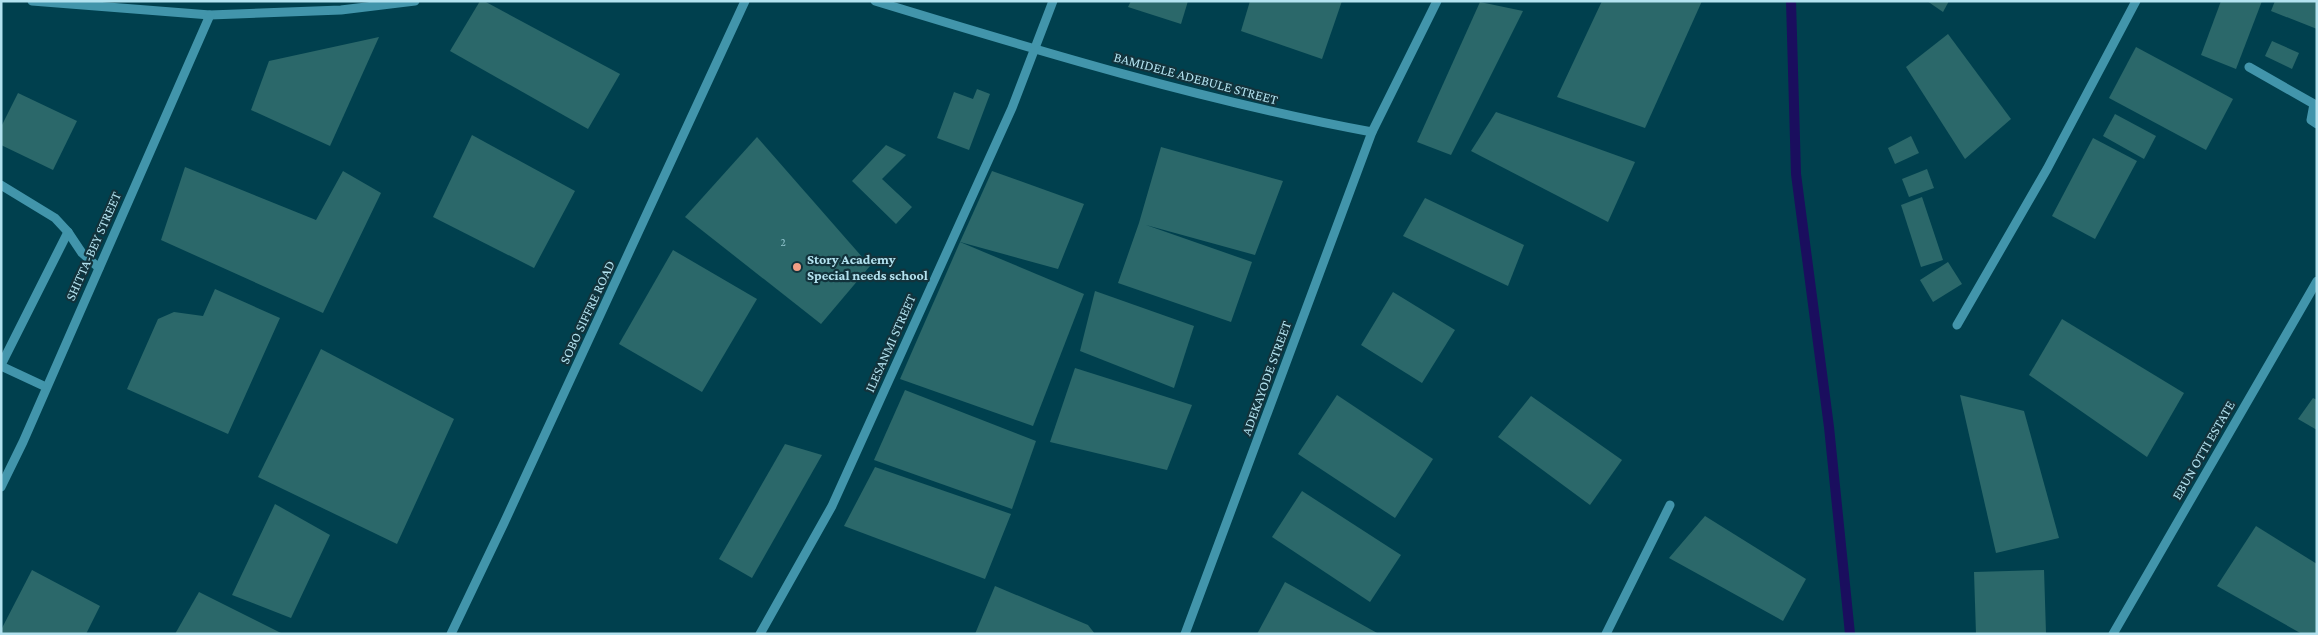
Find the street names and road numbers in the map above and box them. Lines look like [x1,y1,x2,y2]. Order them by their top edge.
street label: BAMIDELE ADEBULE STREET [1112,48,1280,108]
street label: SHITTA-BEY STREET [62,189,124,303]
street label: SOBO SIFFRE ROAD [556,258,618,366]
street label: ILESANMI STREET [861,291,919,395]
street label: ADEKAYODE STREET [1238,318,1294,437]
street label: EBUN OTTI ESTATE [2168,397,2238,502]

